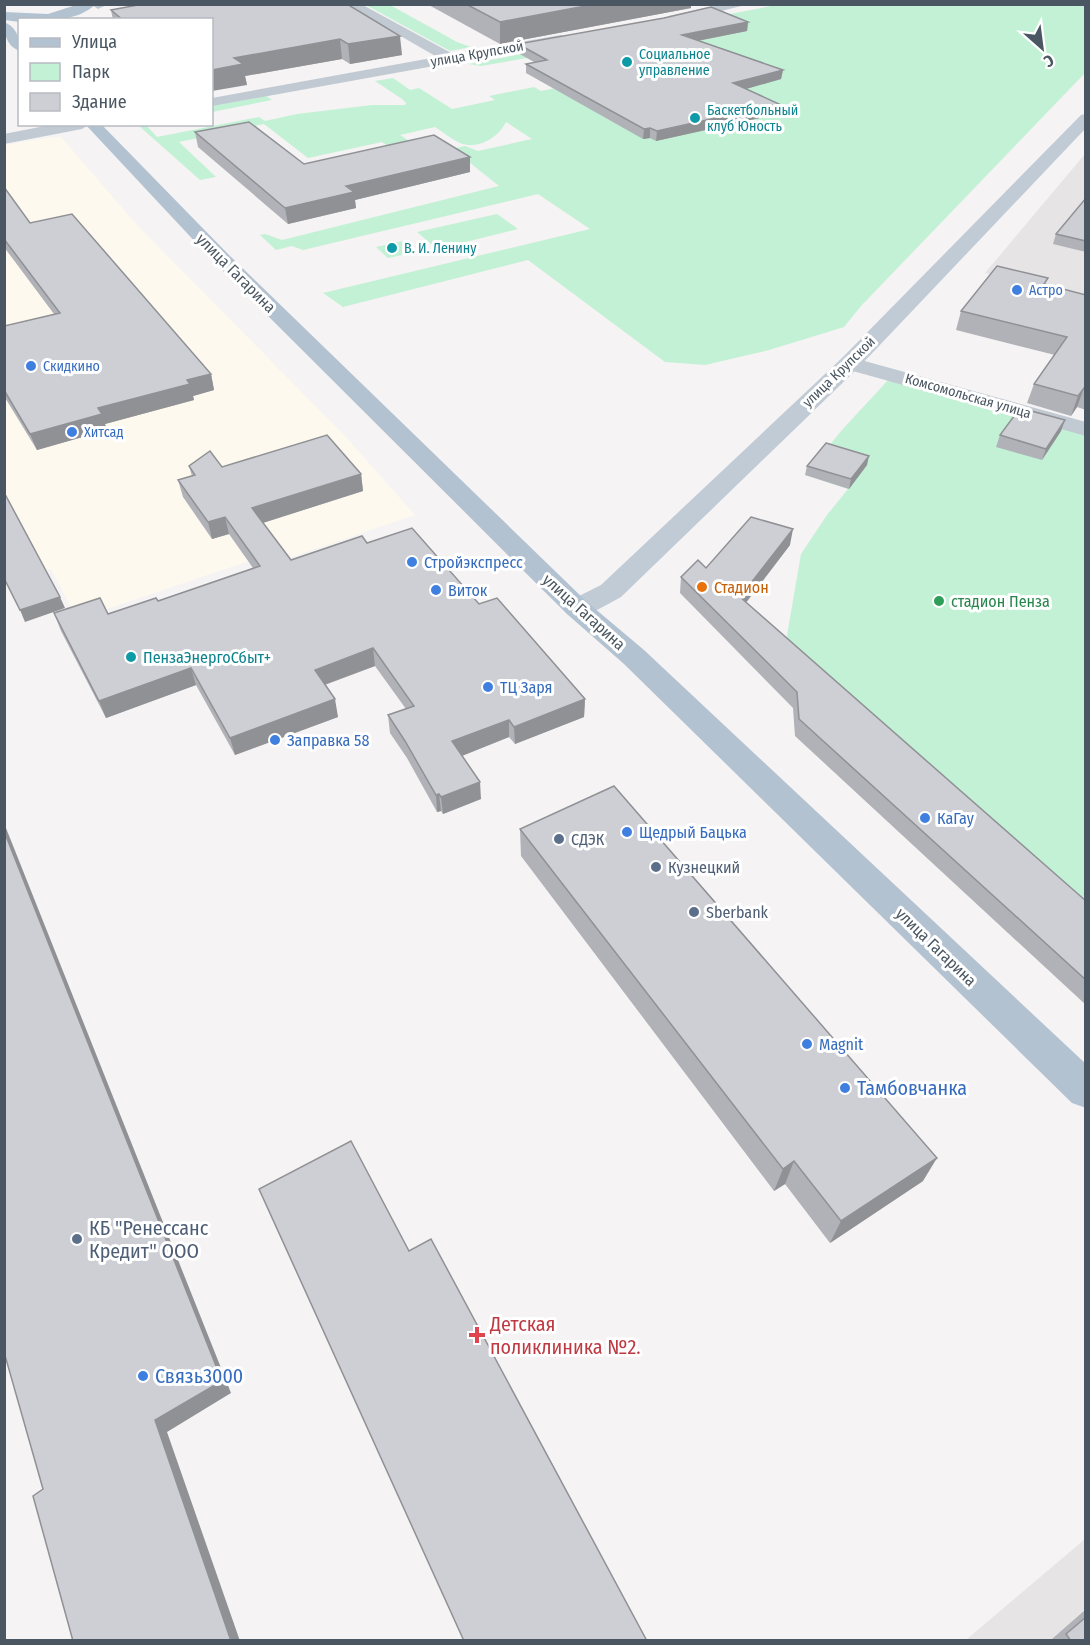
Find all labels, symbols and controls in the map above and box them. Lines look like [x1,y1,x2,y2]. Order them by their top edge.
legend [18,18,213,126]
north arrow [1012,18,1072,78]
text: Улица [71,31,117,53]
street label: улица Крупской [429,37,525,71]
place label: Социальное управление [639,46,710,79]
text: С [1040,50,1057,71]
marker: Социальное управление [620,55,634,69]
text: Парк [72,61,110,83]
text: Здание [72,91,127,113]
place label: Баскетбольный клуб Юность [707,102,798,135]
marker: Баскетбольный клуб Юность [688,111,702,125]
street label: улица Гагарина [192,229,280,317]
place label: В. И. Ленину [404,240,477,257]
marker: В. И. Ленину [385,241,399,255]
place label: Астро [1029,282,1063,299]
marker: Астро [1010,283,1024,297]
street label: улица Крупской [799,333,879,411]
place label: Скидкино [43,358,100,375]
marker: Скидкино [24,359,38,373]
street label: Комсомольская улица [903,370,1033,422]
place label: Хитсад [84,424,123,441]
marker: Хитсад [65,425,79,439]
place label: Стройэкспресс [424,553,523,572]
marker: Стройэкспресс [405,555,419,569]
street label: улица Гагарина [539,570,629,654]
place label: Стадион [714,578,769,597]
marker: Стадион [695,580,709,594]
place label: Виток [448,581,488,600]
marker: Виток [429,583,443,597]
place label: стадион Пенза [951,592,1050,611]
marker: стадион Пенза [932,594,946,608]
place label: ПензаЭнергоСбыт+ [143,648,271,667]
marker: ПензаЭнергоСбыт+ [124,650,138,664]
place label: ТЦ Заря [500,678,553,697]
marker: ТЦ Заря [481,680,495,694]
place label: Заправка 58 [287,731,369,750]
marker: Заправка 58 [268,733,282,747]
place label: КаГау [937,809,975,828]
marker: КаГау [918,811,932,825]
place label: Щедрый Бацька [639,823,747,842]
marker: Щедрый Бацька [620,825,634,839]
place label: СДЭК [571,830,605,849]
marker: СДЭК [552,832,566,846]
place label: Кузнецкий [668,858,740,877]
marker: Кузнецкий [649,860,663,874]
place label: Sberbank [706,903,769,922]
street label: улица Гагарина [892,904,980,990]
marker: Sberbank [687,905,701,919]
place label: Magnit [819,1035,864,1054]
marker: Magnit [800,1037,814,1051]
place label: Тамбовчанка [857,1076,967,1100]
marker: Тамбовчанка [838,1081,852,1095]
place label: КБ "Ренессанс Кредит" ООО [89,1216,209,1263]
marker: КБ "Ренессанс Кредит" ООО [70,1232,84,1246]
place label: Детская поликлиника №2. [489,1312,641,1359]
marker: Детская поликлиника №2. [468,1326,486,1344]
place label: Связь3000 [155,1364,243,1388]
marker: Связь3000 [136,1369,150,1383]

